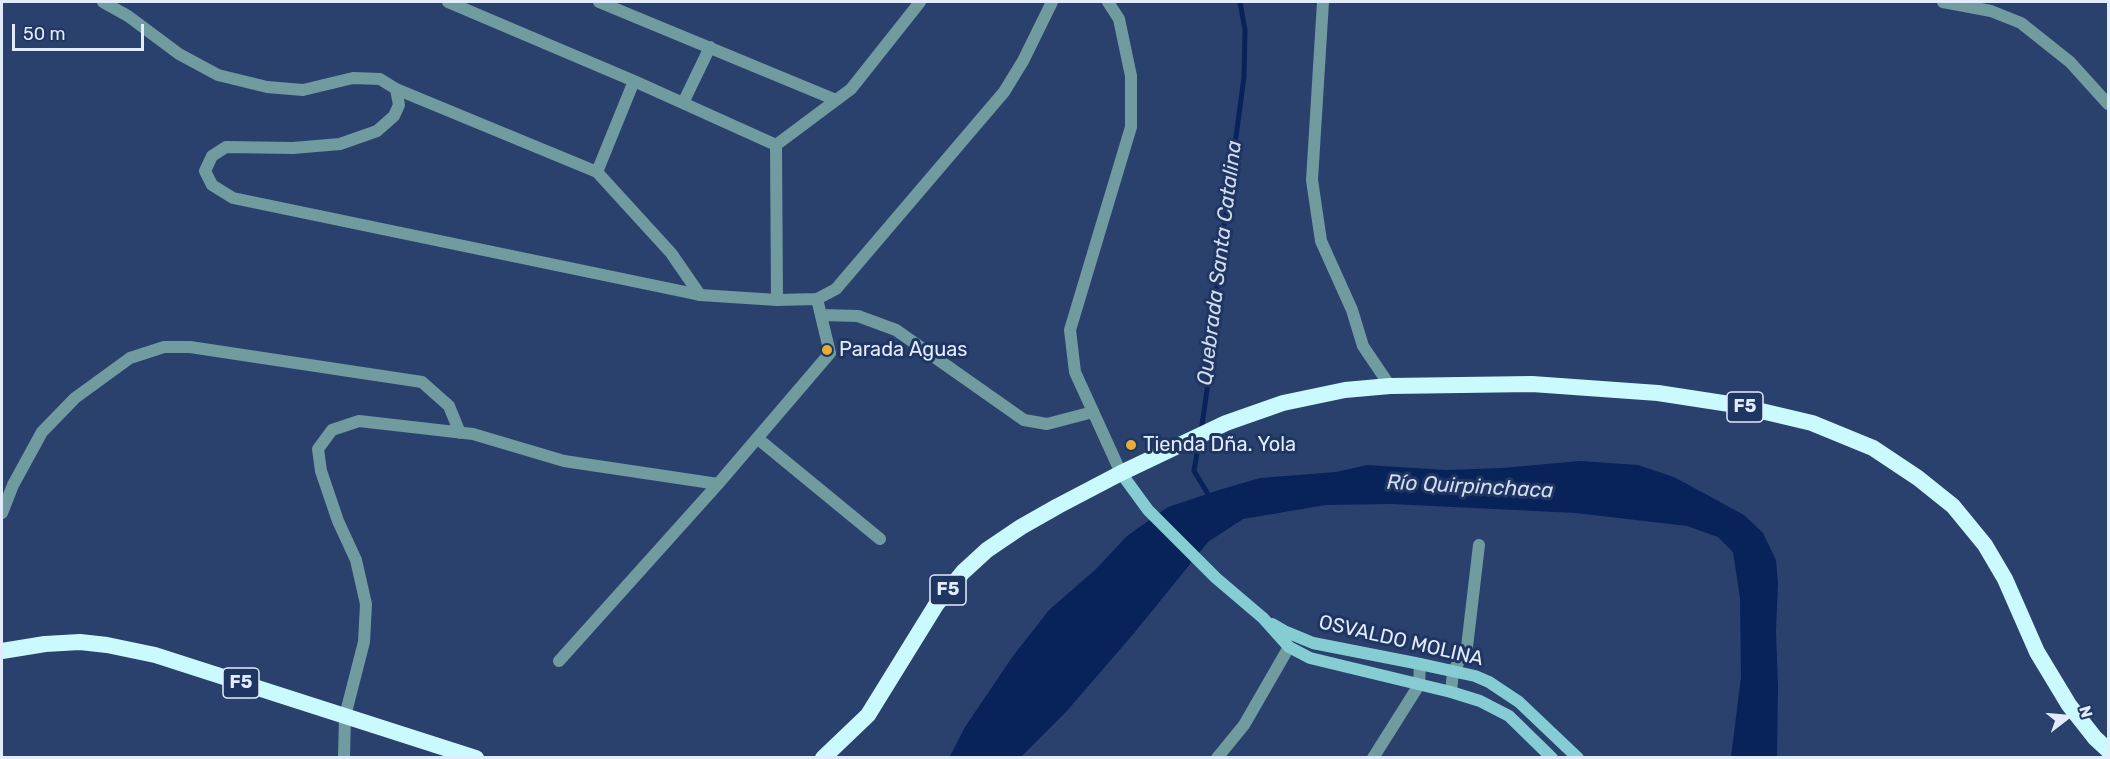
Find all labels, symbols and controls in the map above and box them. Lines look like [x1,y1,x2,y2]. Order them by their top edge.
scale bar [15,12,147,50]
text: 50 m [23,23,66,45]
water label: Quebrada Santa Catalina [1192,139,1248,387]
place label: Parada Aguas [839,338,967,362]
marker: Parada Aguas [820,343,834,357]
road number: F5 [1727,392,1763,422]
place label: Tienda Dña. Yola [1143,433,1296,457]
marker: Tienda Dña. Yola [1124,438,1138,452]
water label: Río Quirpinchaca [1386,470,1554,504]
road number: F5 [930,575,966,605]
street label: OSVALDO MOLINA [1316,610,1486,672]
road number: F5 [223,668,259,698]
north arrow [2038,687,2098,747]
text: N [2075,704,2097,720]

